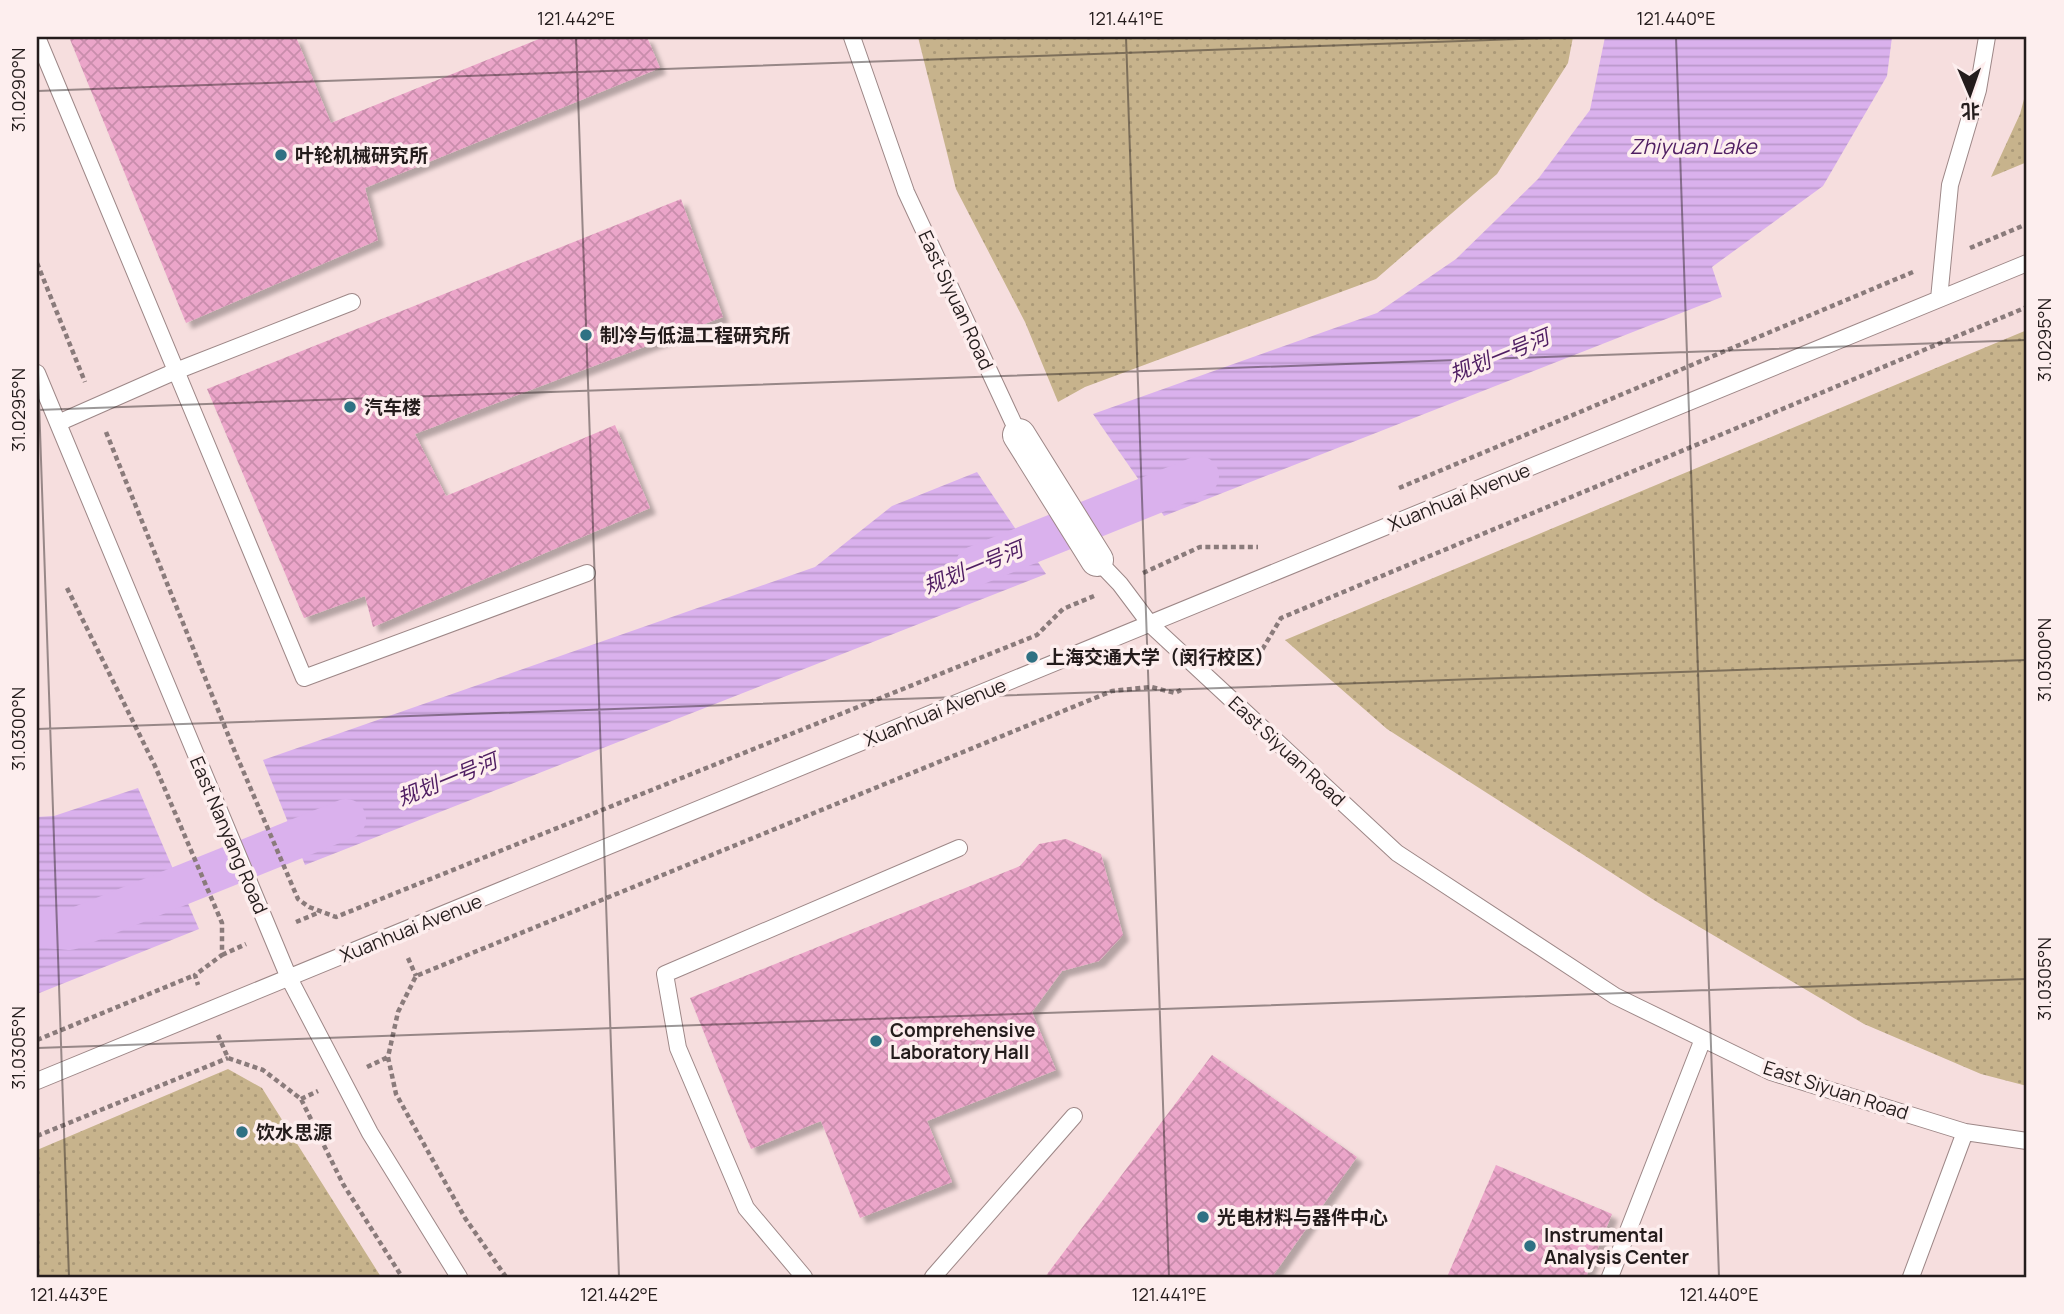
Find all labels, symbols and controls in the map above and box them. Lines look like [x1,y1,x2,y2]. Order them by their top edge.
text: 121.442°E [537,6,615,30]
text: 121.441°E [1089,6,1163,30]
text: 121.440°E [1637,6,1715,30]
text: 31.0290°N [6,48,30,132]
north arrow [1934,60,2004,130]
text: 北 [1961,98,1981,124]
water label: Zhiyuan Lake [1629,132,1758,160]
place label: 叶轮机械研究所 [295,142,428,168]
marker: 叶轮机械研究所 [273,147,289,163]
street label: East Siyuan Road [912,226,1000,374]
text: 31.0295°N [2032,298,2056,382]
water label: 规划一号河 [1445,321,1557,388]
place label: 制冷与低温工程研究所 [600,322,790,348]
marker: 制冷与低温工程研究所 [578,327,594,343]
text: 31.0295°N [6,368,30,452]
place label: 汽车楼 [364,394,421,420]
marker: 汽车楼 [342,399,358,415]
street label: Xuanhuai Avenue [1384,457,1534,537]
water label: 规划一号河 [919,533,1031,600]
text: 31.0300°N [2032,618,2056,702]
place label: 上海交通大学（闵行校区） [1046,644,1274,670]
marker: 上海交通大学（闵行校区） [1024,649,1040,665]
street label: Xuanhuai Avenue [860,672,1010,752]
text: 31.0300°N [6,687,30,771]
street label: East Siyuan Road [1223,690,1351,812]
water label: 规划一号河 [393,745,505,812]
street label: East Nanyang Road [184,752,274,918]
street label: Xuanhuai Avenue [336,888,486,968]
text: 31.0305°N [2032,937,2056,1021]
text: 31.0305°N [6,1006,30,1090]
place label: Comprehensive Laboratory Hall [890,1017,1036,1065]
marker: Comprehensive Laboratory Hall [868,1033,884,1049]
street label: East Siyuan Road [1760,1054,1912,1126]
place label: 饮水思源 [256,1119,332,1145]
marker: 饮水思源 [234,1124,250,1140]
place label: 光电材料与器件中心 [1217,1204,1388,1230]
marker: 光电材料与器件中心 [1195,1209,1211,1225]
place label: Instrumental Analysis Center [1544,1222,1689,1270]
marker: Instrumental Analysis Center [1522,1238,1538,1254]
text: 121.443°E [30,1282,108,1306]
text: 121.442°E [580,1282,658,1306]
text: 121.441°E [1132,1282,1206,1306]
text: 121.440°E [1680,1282,1758,1306]

